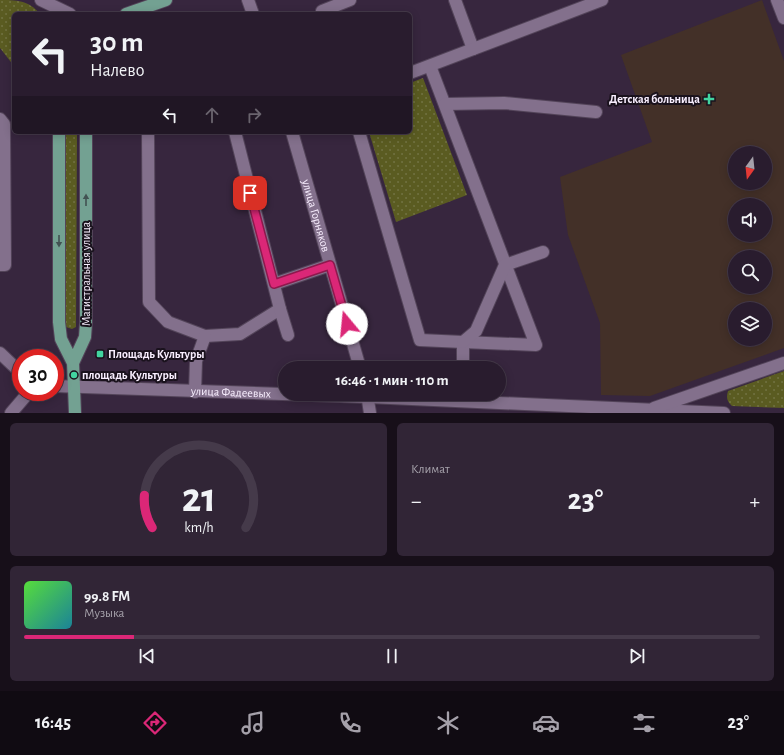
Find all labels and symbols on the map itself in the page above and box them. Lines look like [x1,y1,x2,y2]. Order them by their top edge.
place label: Детская больница [609,93,700,105]
marker: Детская больница [703,93,715,105]
north arrow [728,146,772,190]
pin [233,176,267,210]
street label: улица Горняков [299,177,332,254]
one-way arrow [83,193,89,206]
street label: Магистральная улица [80,221,93,326]
one-way arrow [56,235,62,248]
position arrow [326,303,368,345]
place label: Площадь Культуры [108,348,204,361]
speed limit sign: 30 [12,349,64,401]
marker: Площадь Культуры [95,349,105,359]
place label: площадь Культуры [82,369,177,382]
marker: площадь Культуры [69,370,79,380]
street label: улица Фадеевых [190,385,272,400]

